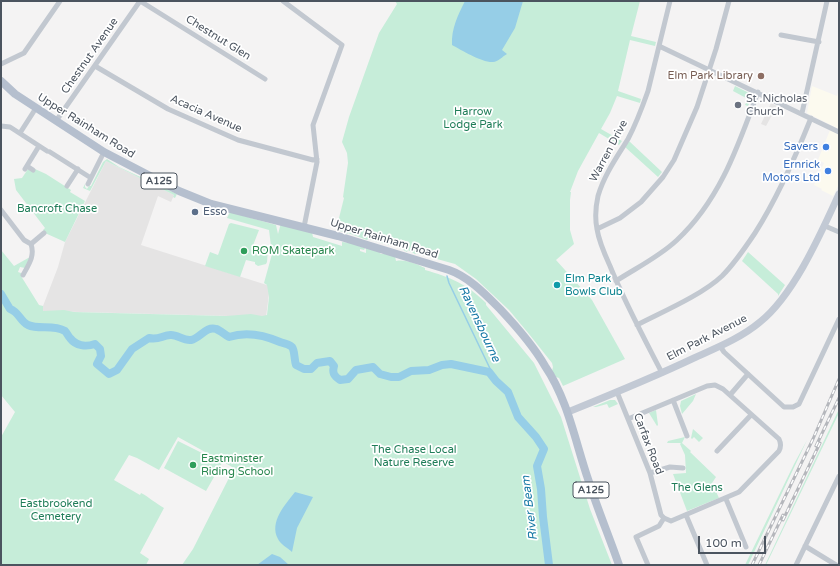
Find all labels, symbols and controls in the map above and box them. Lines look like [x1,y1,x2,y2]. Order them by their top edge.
street label: Chestnut Glen [183,13,253,63]
street label: Chestnut Avenue [59,15,121,97]
place label: Elm Park Library [667,69,753,83]
marker: Elm Park Library [756,71,766,81]
street label: Upper Rainham Road [35,91,137,161]
street label: Acacia Avenue [168,92,244,136]
place label: St .Nicholas Church [746,92,807,118]
marker: St .Nicholas Church [733,100,743,110]
park label: Harrow Lodge Park [443,105,503,131]
street label: Warren Drive [587,118,631,184]
place label: Savers [784,140,818,154]
marker: Savers [821,142,831,152]
place label: Ernrick Motors Ltd [762,158,820,184]
marker: Ernrick Motors Ltd [823,166,833,176]
road number: A125 [141,173,177,189]
park label: Bancroft Chase [17,202,97,216]
place label: Esso [203,205,227,219]
marker: Esso [190,207,200,217]
street label: Upper Rainham Road [328,216,440,262]
place label: ROM Skatepark [252,244,335,258]
marker: ROM Skatepark [239,246,249,256]
place label: Elm Park Bowls Club [565,272,623,298]
marker: Elm Park Bowls Club [552,280,562,290]
water label: Ravensbourne [455,284,503,364]
street label: Elm Park Avenue [665,312,749,364]
street label: Carfax Road [630,411,666,477]
park label: The Chase Local Nature Reserve [371,443,457,469]
place label: Eastminster Riding School [201,452,273,478]
marker: Eastminster Riding School [188,460,198,470]
water label: River Beam [519,475,541,541]
park label: The Glens [671,481,723,495]
road number: A125 [573,482,609,498]
park label: Eastbrookend Cemetery [20,497,92,523]
scale bar [700,528,768,554]
text: 100 m [705,536,742,550]

